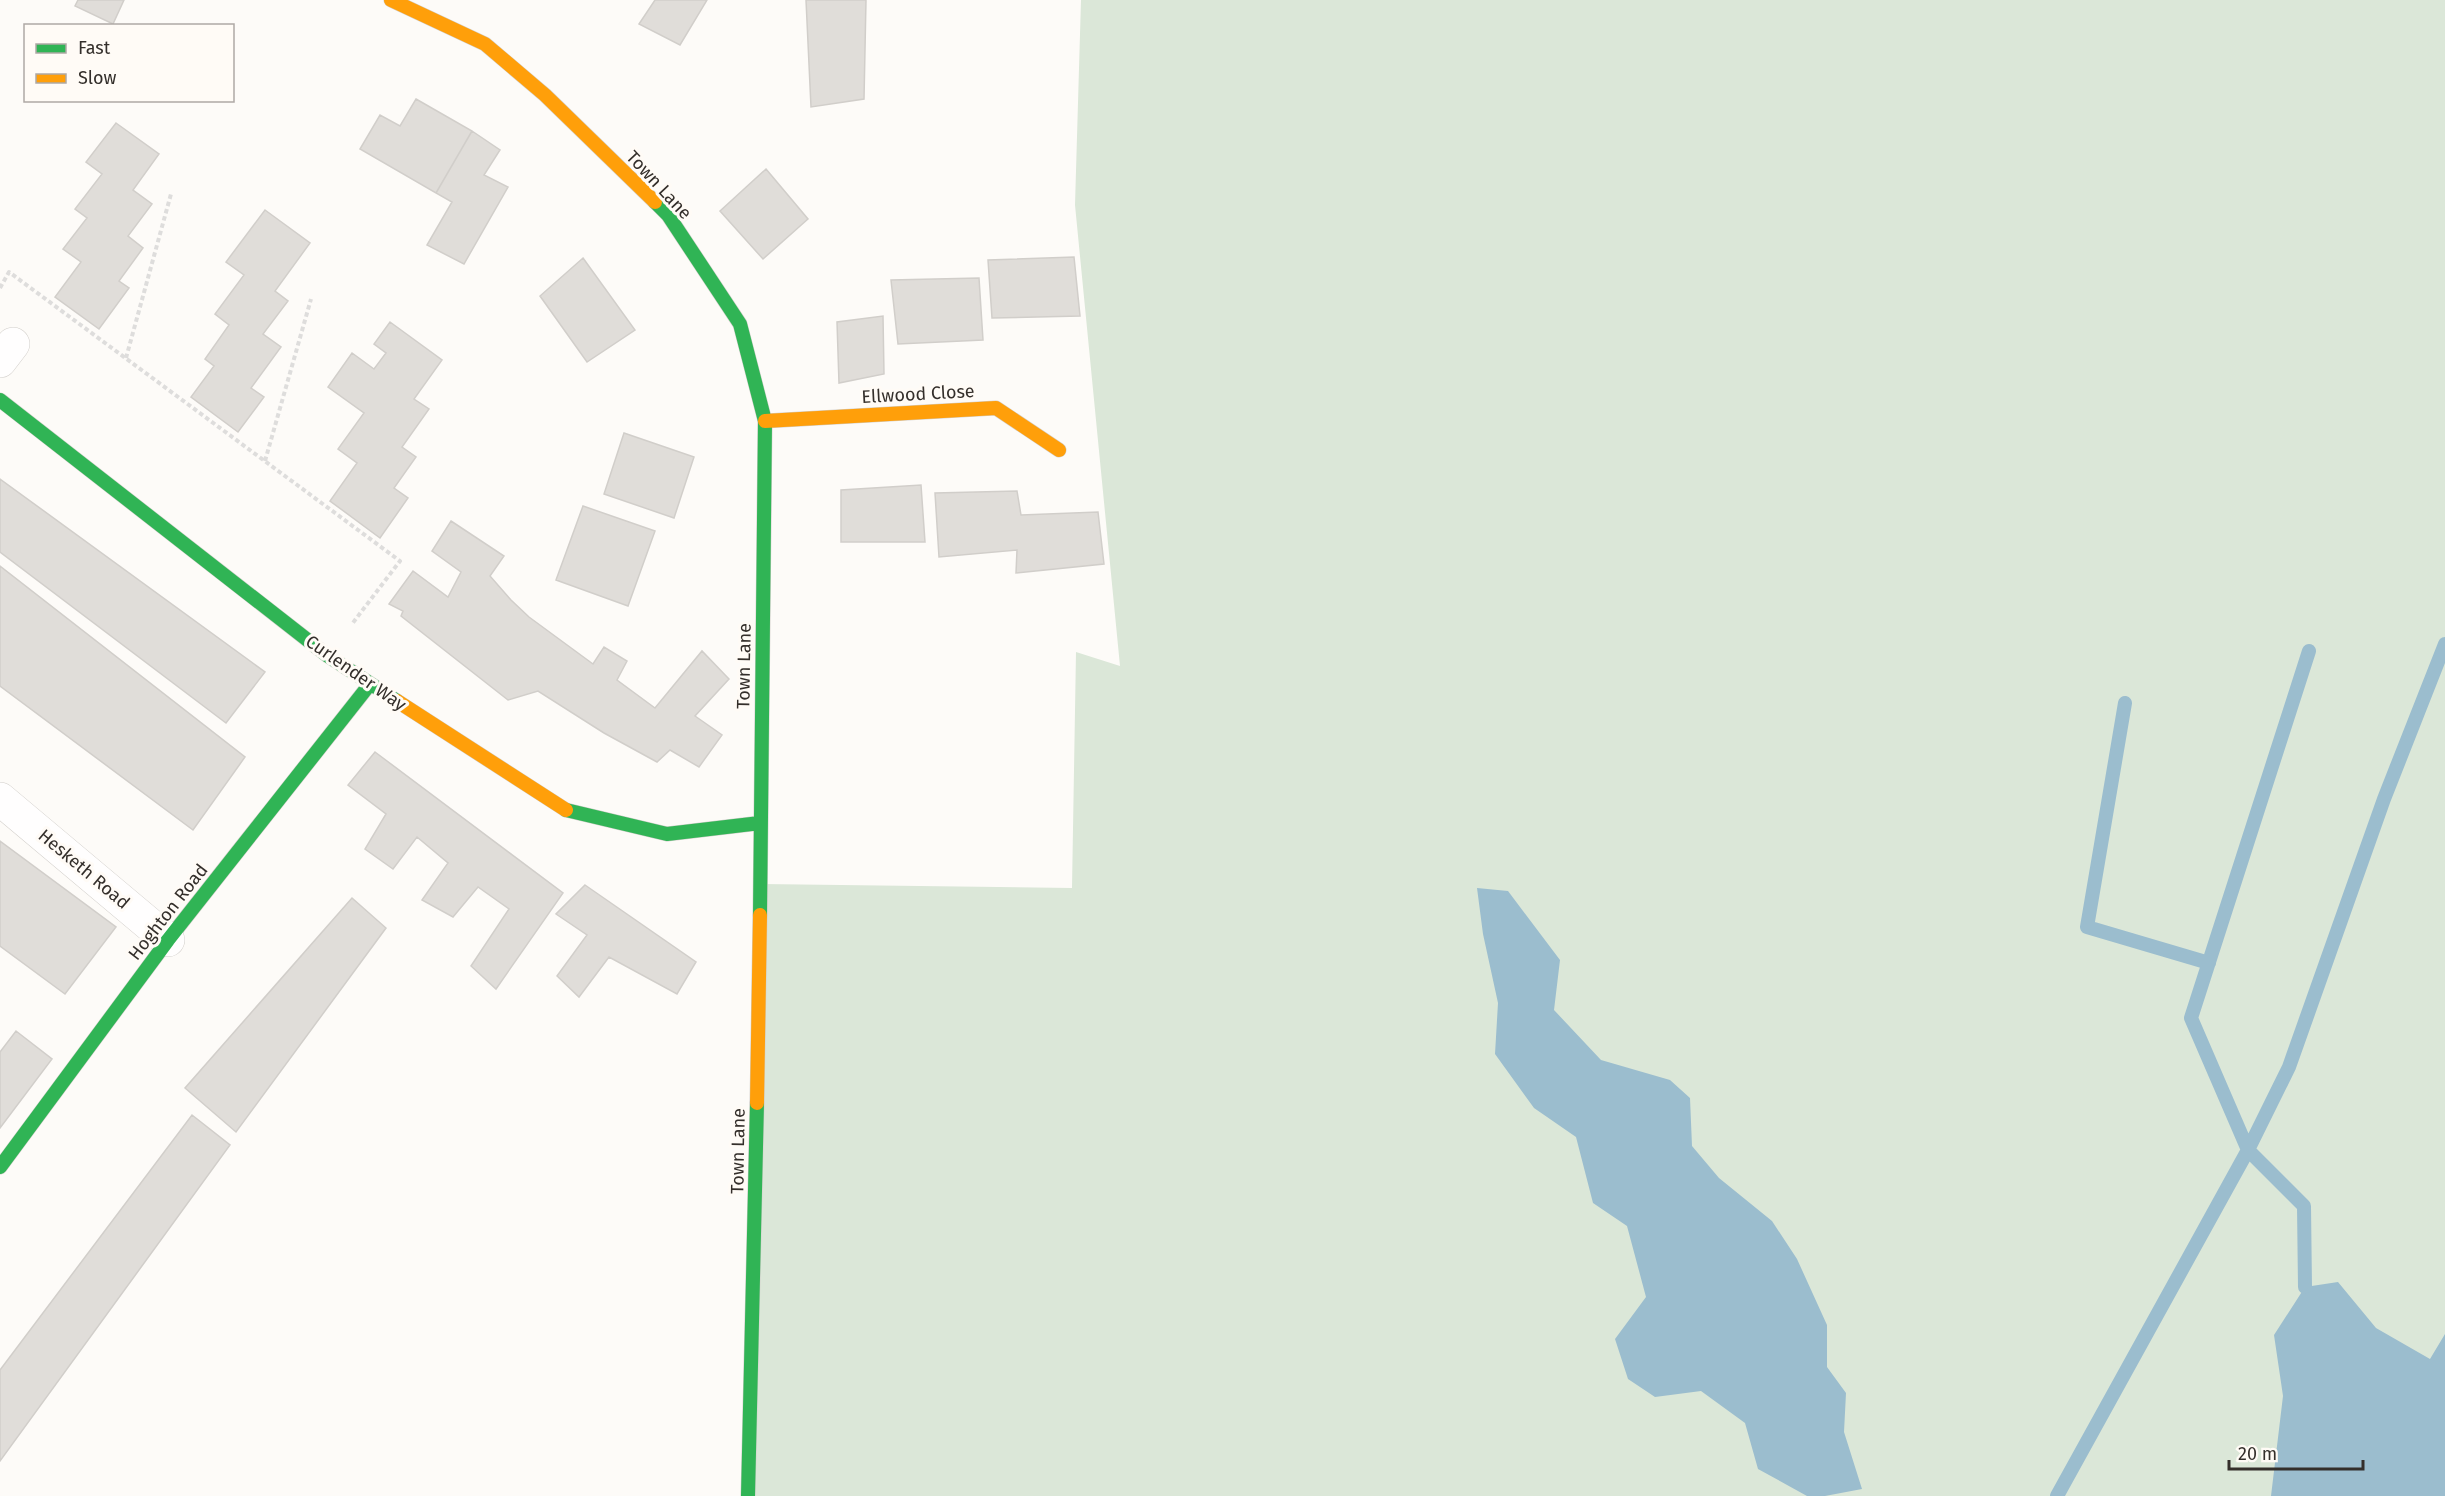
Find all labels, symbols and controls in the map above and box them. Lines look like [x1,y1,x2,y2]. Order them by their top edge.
legend [24,24,234,102]
text: Fast [78,37,111,59]
text: Slow [78,67,117,89]
street label: Town Lane [622,146,696,224]
street label: Ellwood Close [861,380,975,408]
street label: Town Lane [732,623,756,709]
street label: Curlender Way [301,630,411,716]
street label: Hesketh Road [34,824,134,914]
street label: Hoghton Road [124,859,212,965]
street label: Town Lane [726,1108,750,1194]
scale bar [2229,1433,2362,1471]
text: 20 m [2238,1443,2277,1465]

